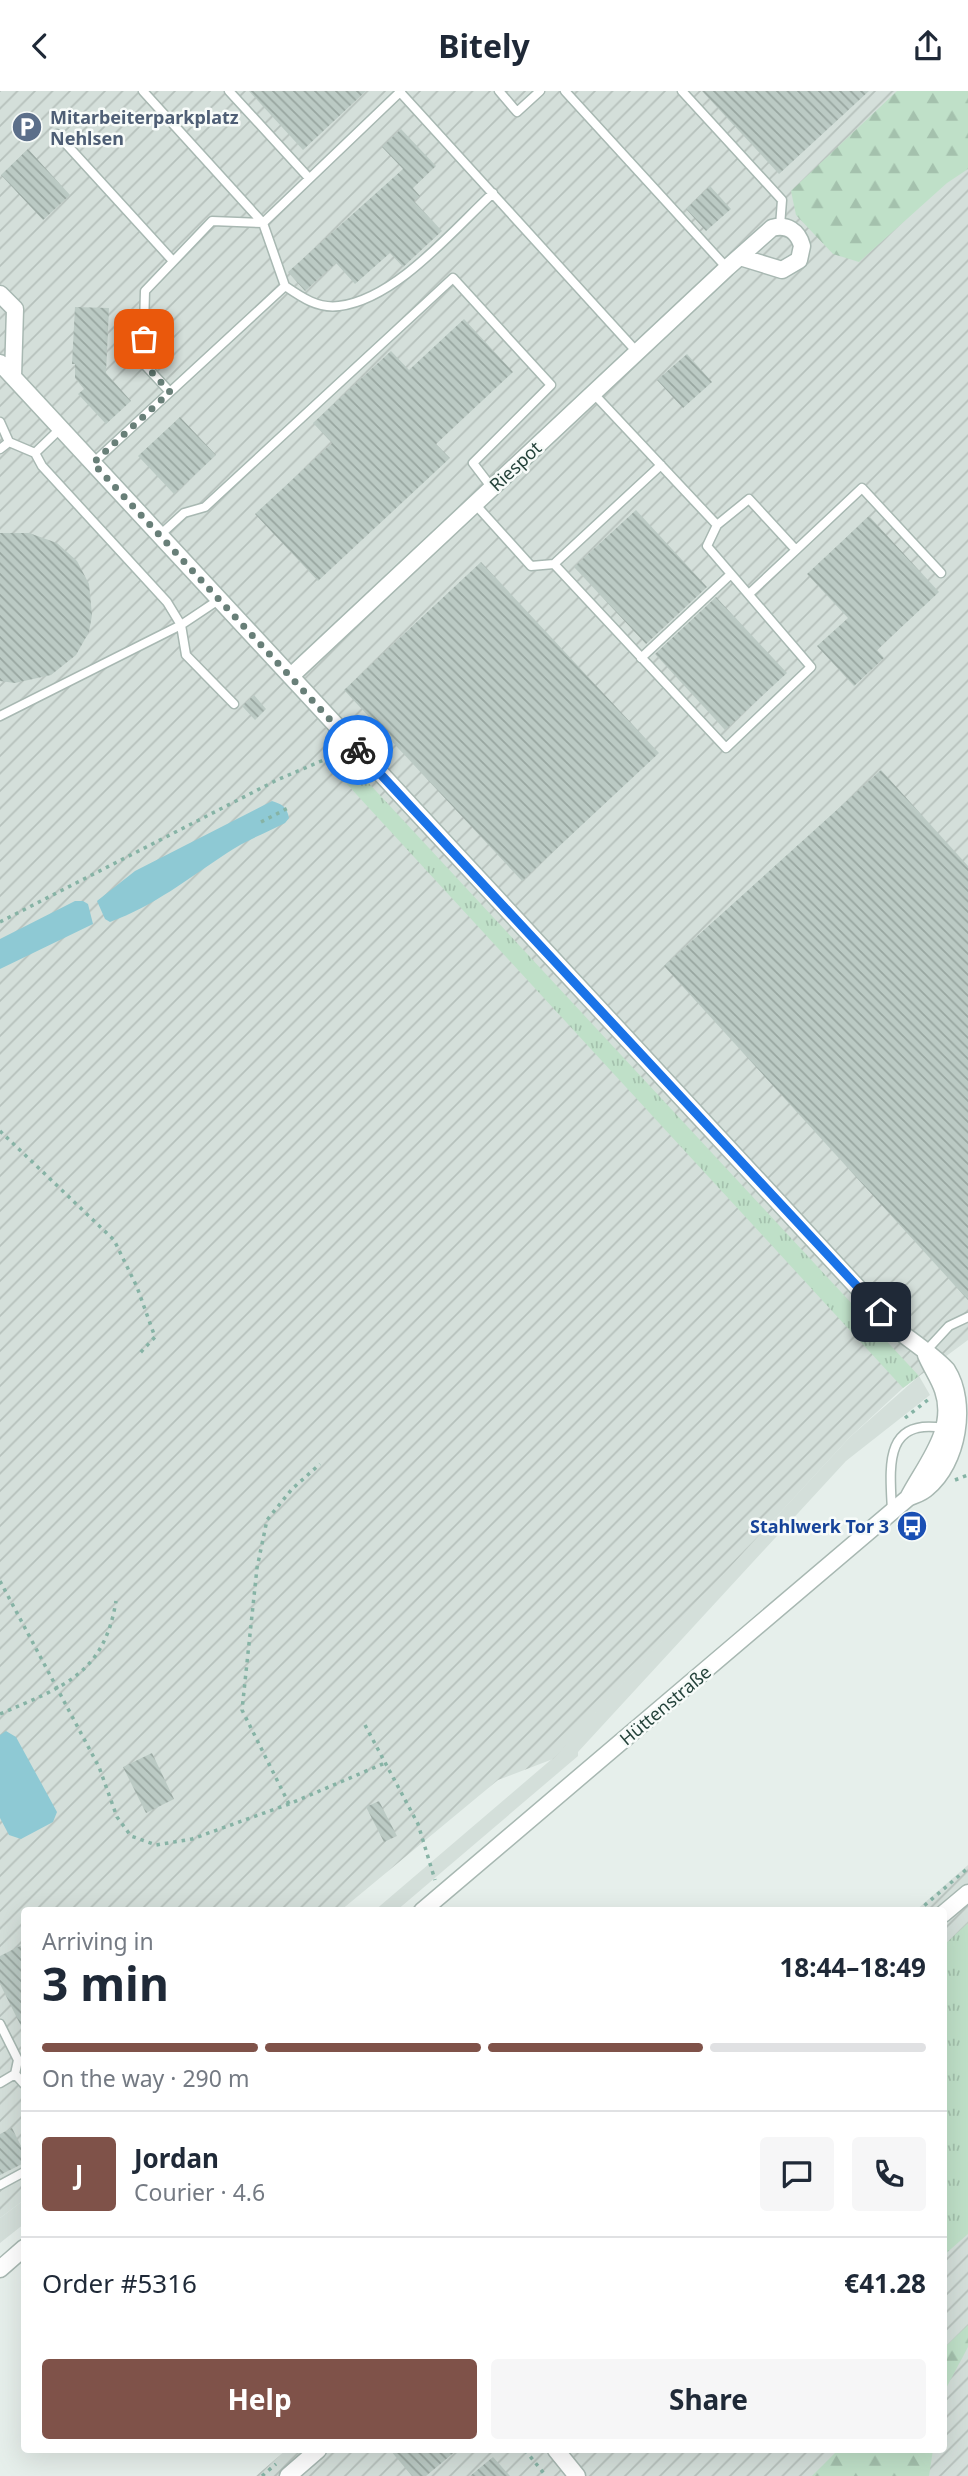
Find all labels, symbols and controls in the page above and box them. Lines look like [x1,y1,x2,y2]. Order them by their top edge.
text: Bitely [438,24,530,67]
icon: back [21,27,59,65]
icon: share [909,27,947,65]
place label: Mitarbeiterparkplatz Nehlsen [50,105,239,150]
parking icon: Mitarbeiterparkplatz Nehlsen [10,110,44,144]
pin [114,309,174,369]
icon: bag [125,320,163,358]
street label: Riespot [484,435,547,496]
courier [323,715,393,785]
icon: bike [339,731,377,769]
pin [851,1282,911,1342]
icon: home [862,1293,900,1331]
bus stop icon: Stahlwerk Tor 3 [895,1509,929,1543]
place label: Stahlwerk Tor 3 [750,1514,889,1538]
street label: Hüttenstraße [614,1660,716,1750]
text: Arriving in [42,1925,154,1957]
text: 18:44–18:49 [779,1949,926,1985]
text: 3 min [42,1952,169,2014]
text: On the way · 290 m [42,2062,249,2094]
button: chat [760,2137,834,2211]
button: phone [852,2137,926,2211]
text: Jordan [134,2140,219,2176]
text: J [75,2156,83,2192]
text: Courier · 4.6 [134,2176,265,2208]
text: Order #5316 [42,2265,197,2301]
text: €41.28 [844,2265,926,2301]
button: Help [42,2359,477,2439]
button: Share [491,2359,926,2439]

